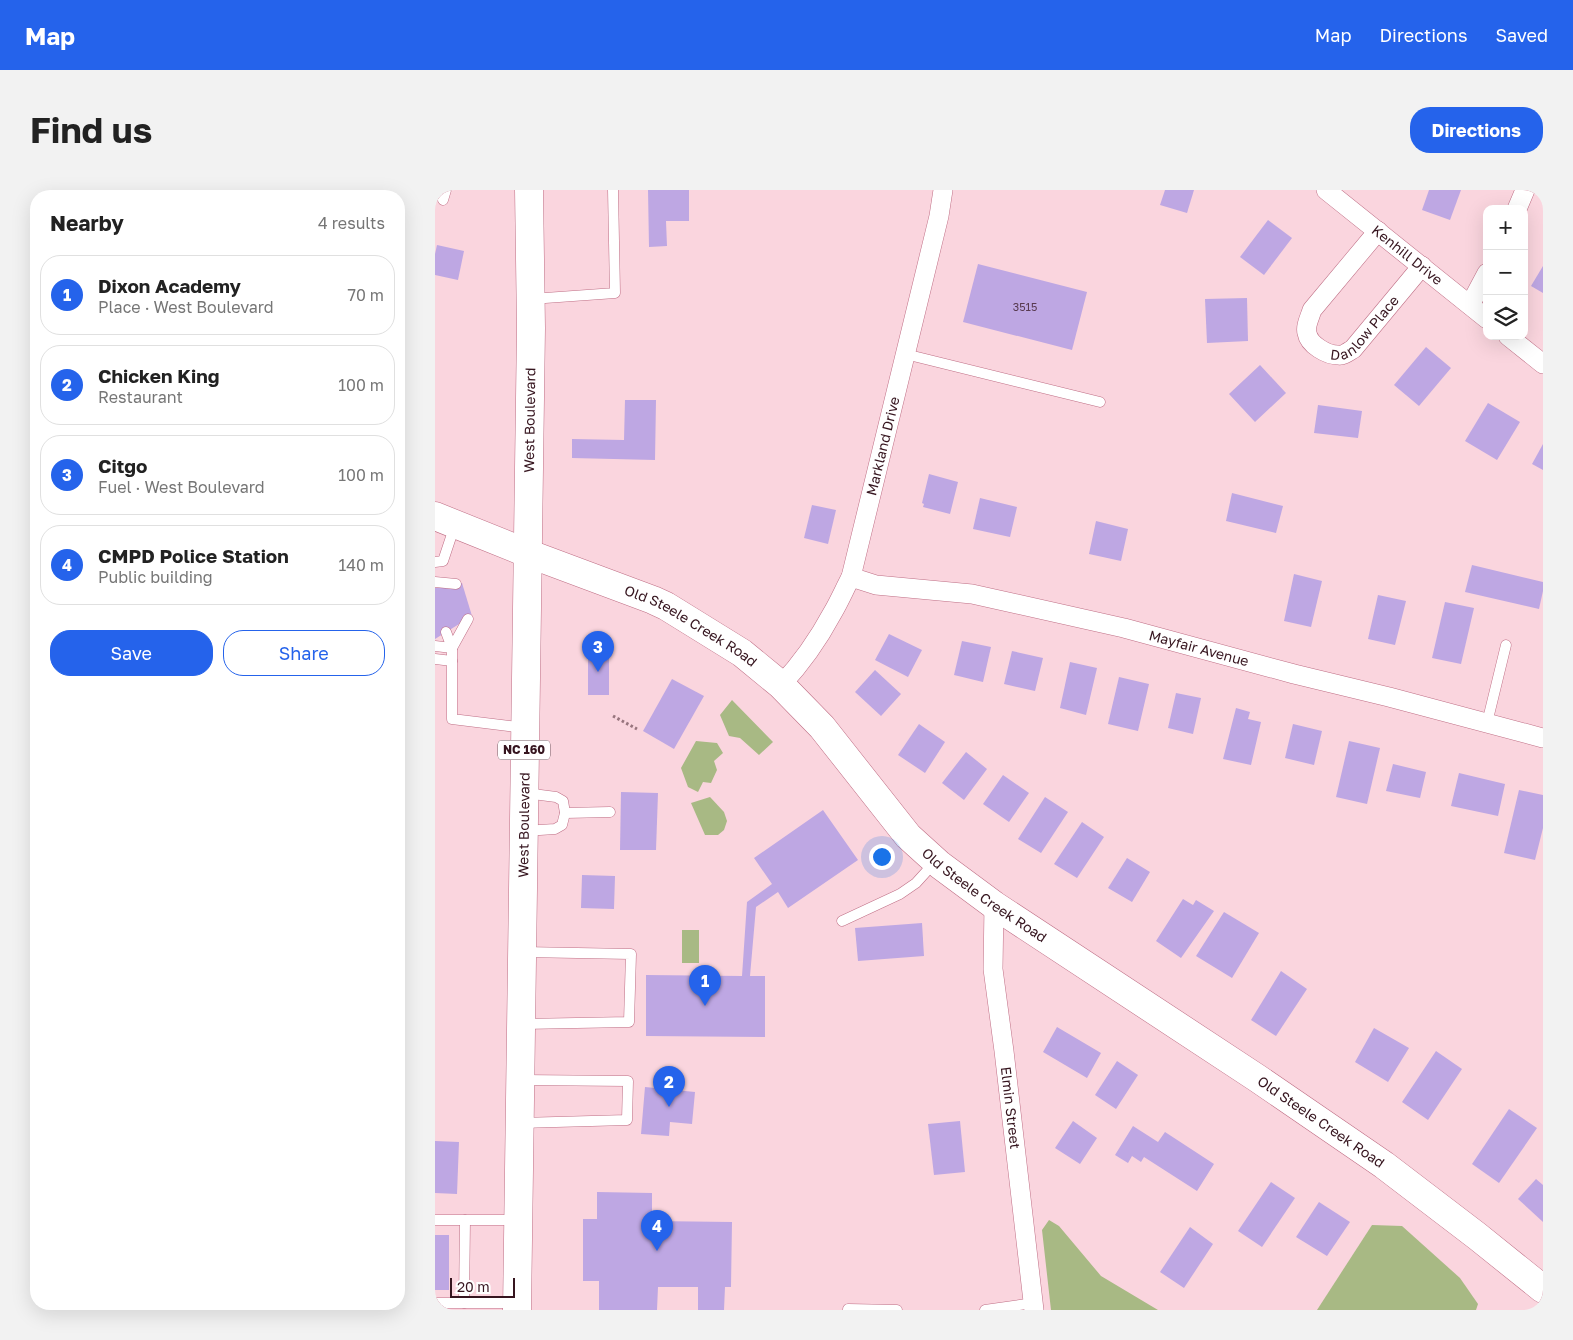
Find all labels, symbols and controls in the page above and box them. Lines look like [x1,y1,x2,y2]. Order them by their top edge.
text: Map [25,21,75,50]
text: Map [1315,24,1351,46]
text: Directions [1379,24,1467,46]
text: Saved [1495,24,1548,46]
button: Directions [1410,107,1543,153]
text: Find us [30,109,152,151]
map controls [1483,205,1528,340]
button: + [1483,205,1528,250]
text: Nearby [50,210,124,236]
text: 4 results [318,213,385,233]
street label: Kenhill Drive [1369,221,1446,288]
button: − [1483,250,1528,295]
text: Dixon Academy [98,274,241,297]
text: 1 [63,285,71,305]
text: 70 m [347,285,384,305]
street label: Danlow Place [1329,292,1402,363]
button: layers [1483,295,1528,340]
text: Place · West Boulevard [98,297,274,317]
house number: 3515 [1013,300,1037,313]
text: Chicken King [98,364,219,387]
street label: West Boulevard [520,367,538,473]
text: 2 [62,375,72,395]
text: 100 m [338,375,384,395]
text: Restaurant [98,387,183,407]
street label: Markland Drive [862,395,903,497]
text: Citgo [98,454,147,477]
text: 3 [62,465,72,485]
text: 100 m [338,465,384,485]
text: Fuel · West Boulevard [98,477,265,497]
text: CMPD Police Station [98,544,289,567]
text: 4 [62,555,72,575]
text: 140 m [338,555,384,575]
text: Public building [98,567,213,587]
street label: Old Steele Creek Road [622,581,761,670]
street label: Mayfair Avenue [1147,626,1251,669]
button: Save [50,630,213,676]
button: Share [223,630,385,676]
pin: 3 [582,631,614,672]
road number: NC 160 [498,740,550,760]
street label: West Boulevard [514,772,533,878]
your location [869,844,895,870]
street label: Old Steele Creek Road [919,844,1050,945]
pin: 1 [689,965,721,1006]
pin: 2 [653,1066,685,1107]
street label: Elmin Street [998,1066,1024,1150]
street label: Old Steele Creek Road [1254,1072,1388,1171]
pin: 4 [641,1210,673,1251]
scale bar [450,1275,515,1298]
text: 20 m [457,1278,490,1295]

